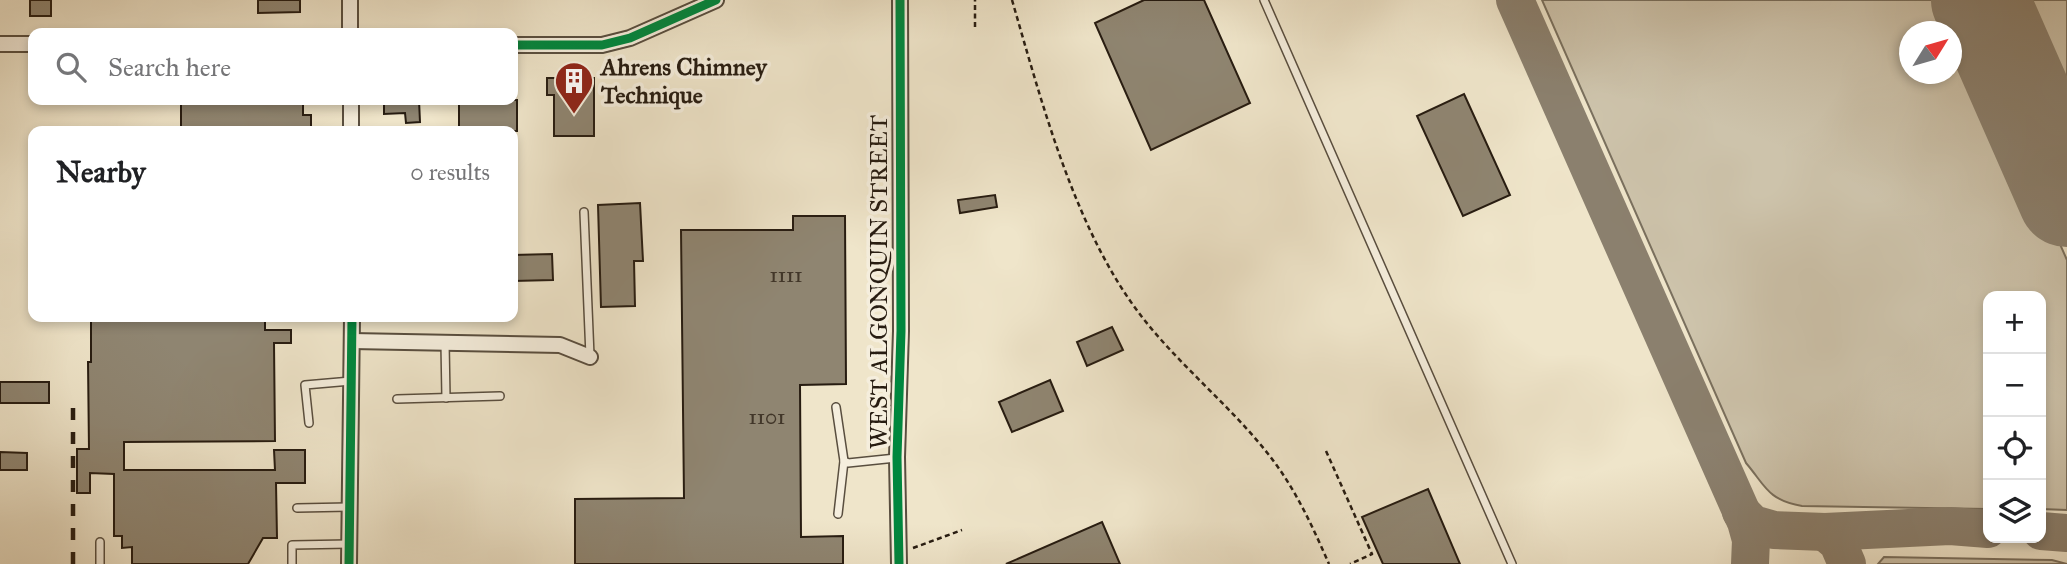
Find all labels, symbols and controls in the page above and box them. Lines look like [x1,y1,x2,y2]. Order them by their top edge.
north arrow [1899,21,1962,84]
search box [28,28,518,105]
icon: search [52,48,90,86]
text: Search here [108,51,231,83]
place label: Ahrens Chimney Technique [599,52,769,110]
building icon: Ahrens Chimney Technique [553,60,595,115]
street label: WEST ALGONQUIN STREET [864,115,894,449]
text: Nearby [56,154,146,190]
text: 0 results [410,158,490,186]
house number: 1111 [769,262,803,288]
map controls [1983,291,2046,543]
button: + [1983,291,2046,354]
button: − [1983,354,2046,417]
house number: 1101 [749,404,785,430]
button: locate [1983,417,2046,480]
button: layers [1983,480,2046,543]

